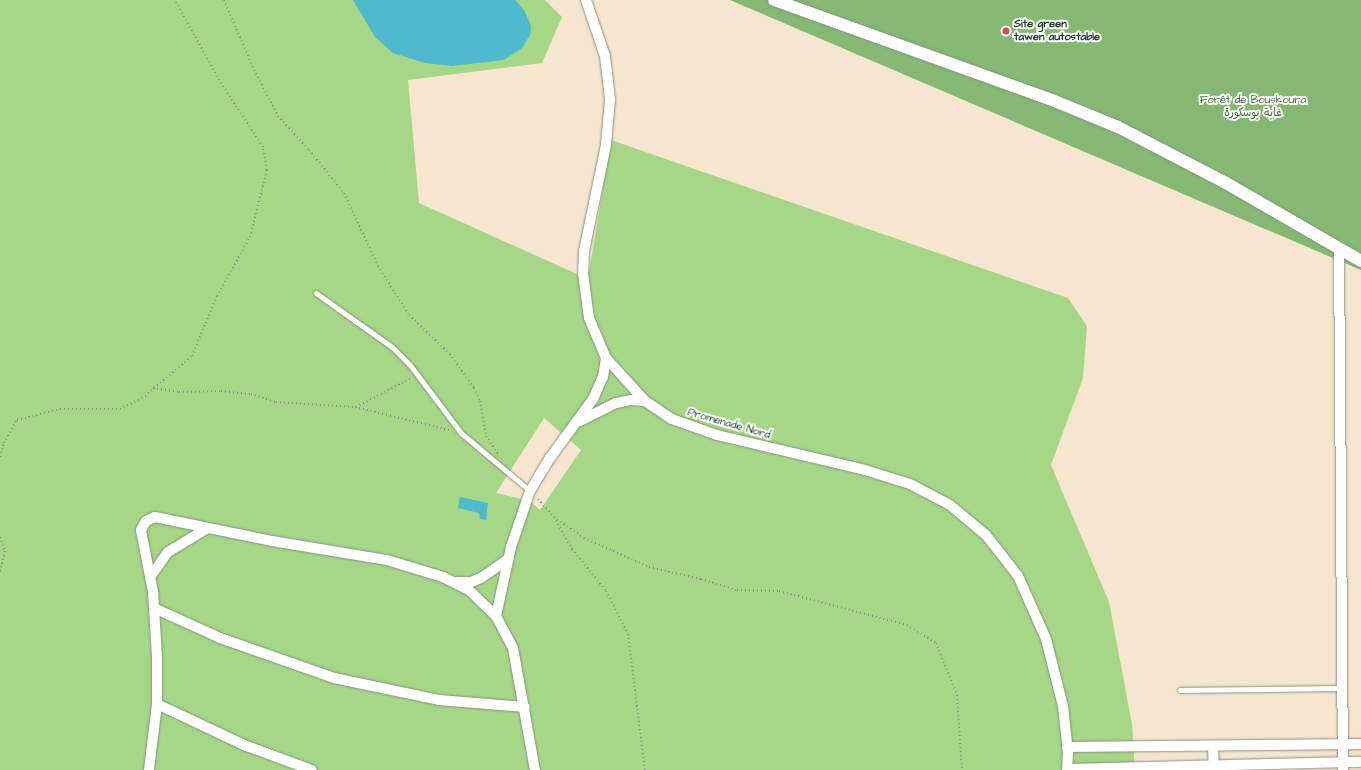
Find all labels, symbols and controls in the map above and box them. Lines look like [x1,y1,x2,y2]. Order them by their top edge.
place label: Site green tawen autostable [1014,18,1100,44]
marker: Site green tawen autostable [1001,26,1011,36]
park label: Forêt de Bouskoura غابة بوسكورة [1200,94,1306,120]
street label: Promenade Nord [686,406,772,442]

